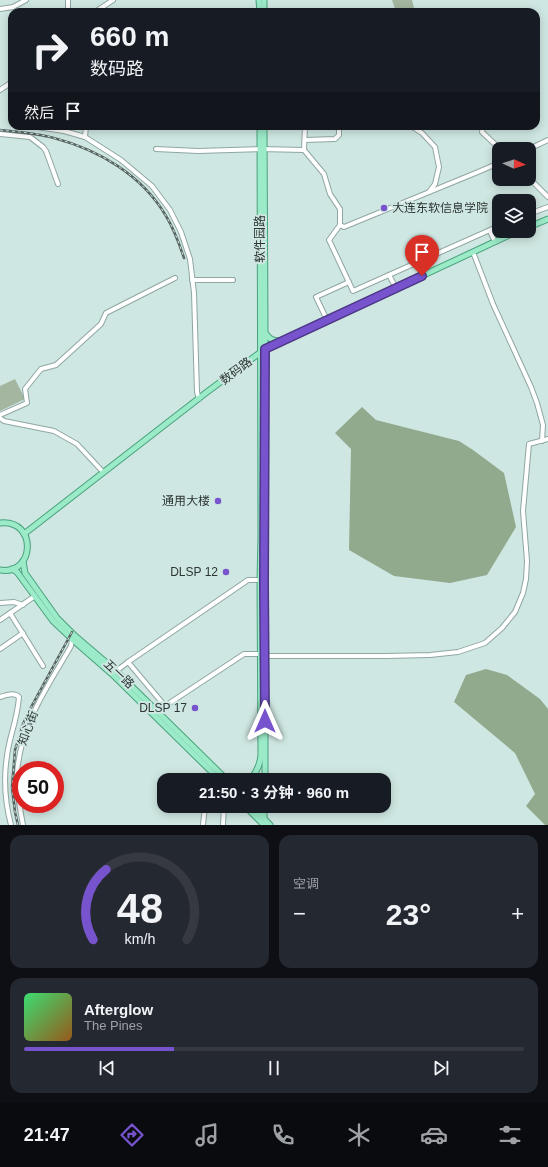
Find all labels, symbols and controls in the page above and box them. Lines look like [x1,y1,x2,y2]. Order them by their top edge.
text: 660 m [90,21,169,52]
icon: right [24,24,76,76]
text: 数码路 [90,59,144,79]
icon: arrive [62,100,84,122]
text: 然后 [24,104,54,121]
north arrow [492,142,536,186]
map controls [492,142,536,238]
button: layers [492,194,536,238]
place label: 大连东软信息学院 [392,201,488,215]
marker: 大连东软信息学院 [379,203,389,213]
street label: 软件园路 [253,215,267,263]
pin [405,235,439,276]
icon: arrive [411,241,433,263]
street label: 数码路 [217,355,255,387]
place label: 通用大楼 [162,494,210,508]
marker: 通用大楼 [213,496,223,506]
place label: DLSP 12 [170,565,218,579]
marker: DLSP 12 [221,567,231,577]
street label: 五一路 [101,657,137,691]
position arrow [244,700,286,742]
place label: DLSP 17 [139,701,187,715]
marker: DLSP 17 [190,703,200,713]
street label: 知心街 [15,709,41,747]
speed limit sign: 50 [12,761,64,813]
text: 21:50 · 3 分钟 · 960 m [199,784,349,801]
text: 空调 [293,876,319,891]
text: 48 [116,884,163,931]
text: 23° [386,898,431,931]
text: − [293,901,306,926]
text: + [511,901,524,926]
text: km/h [124,930,155,946]
text: Afterglow [84,1001,153,1018]
text: The Pines [84,1018,143,1033]
icon: previous [96,1057,118,1079]
icon: pause [263,1057,285,1079]
icon: next [430,1057,452,1079]
icon: directions [118,1121,146,1149]
icon: music [193,1121,221,1149]
icon: phone [269,1121,297,1149]
icon: climate [345,1121,373,1149]
icon: car [420,1121,448,1149]
icon: filters [496,1121,524,1149]
text: 21:47 [24,1125,70,1145]

